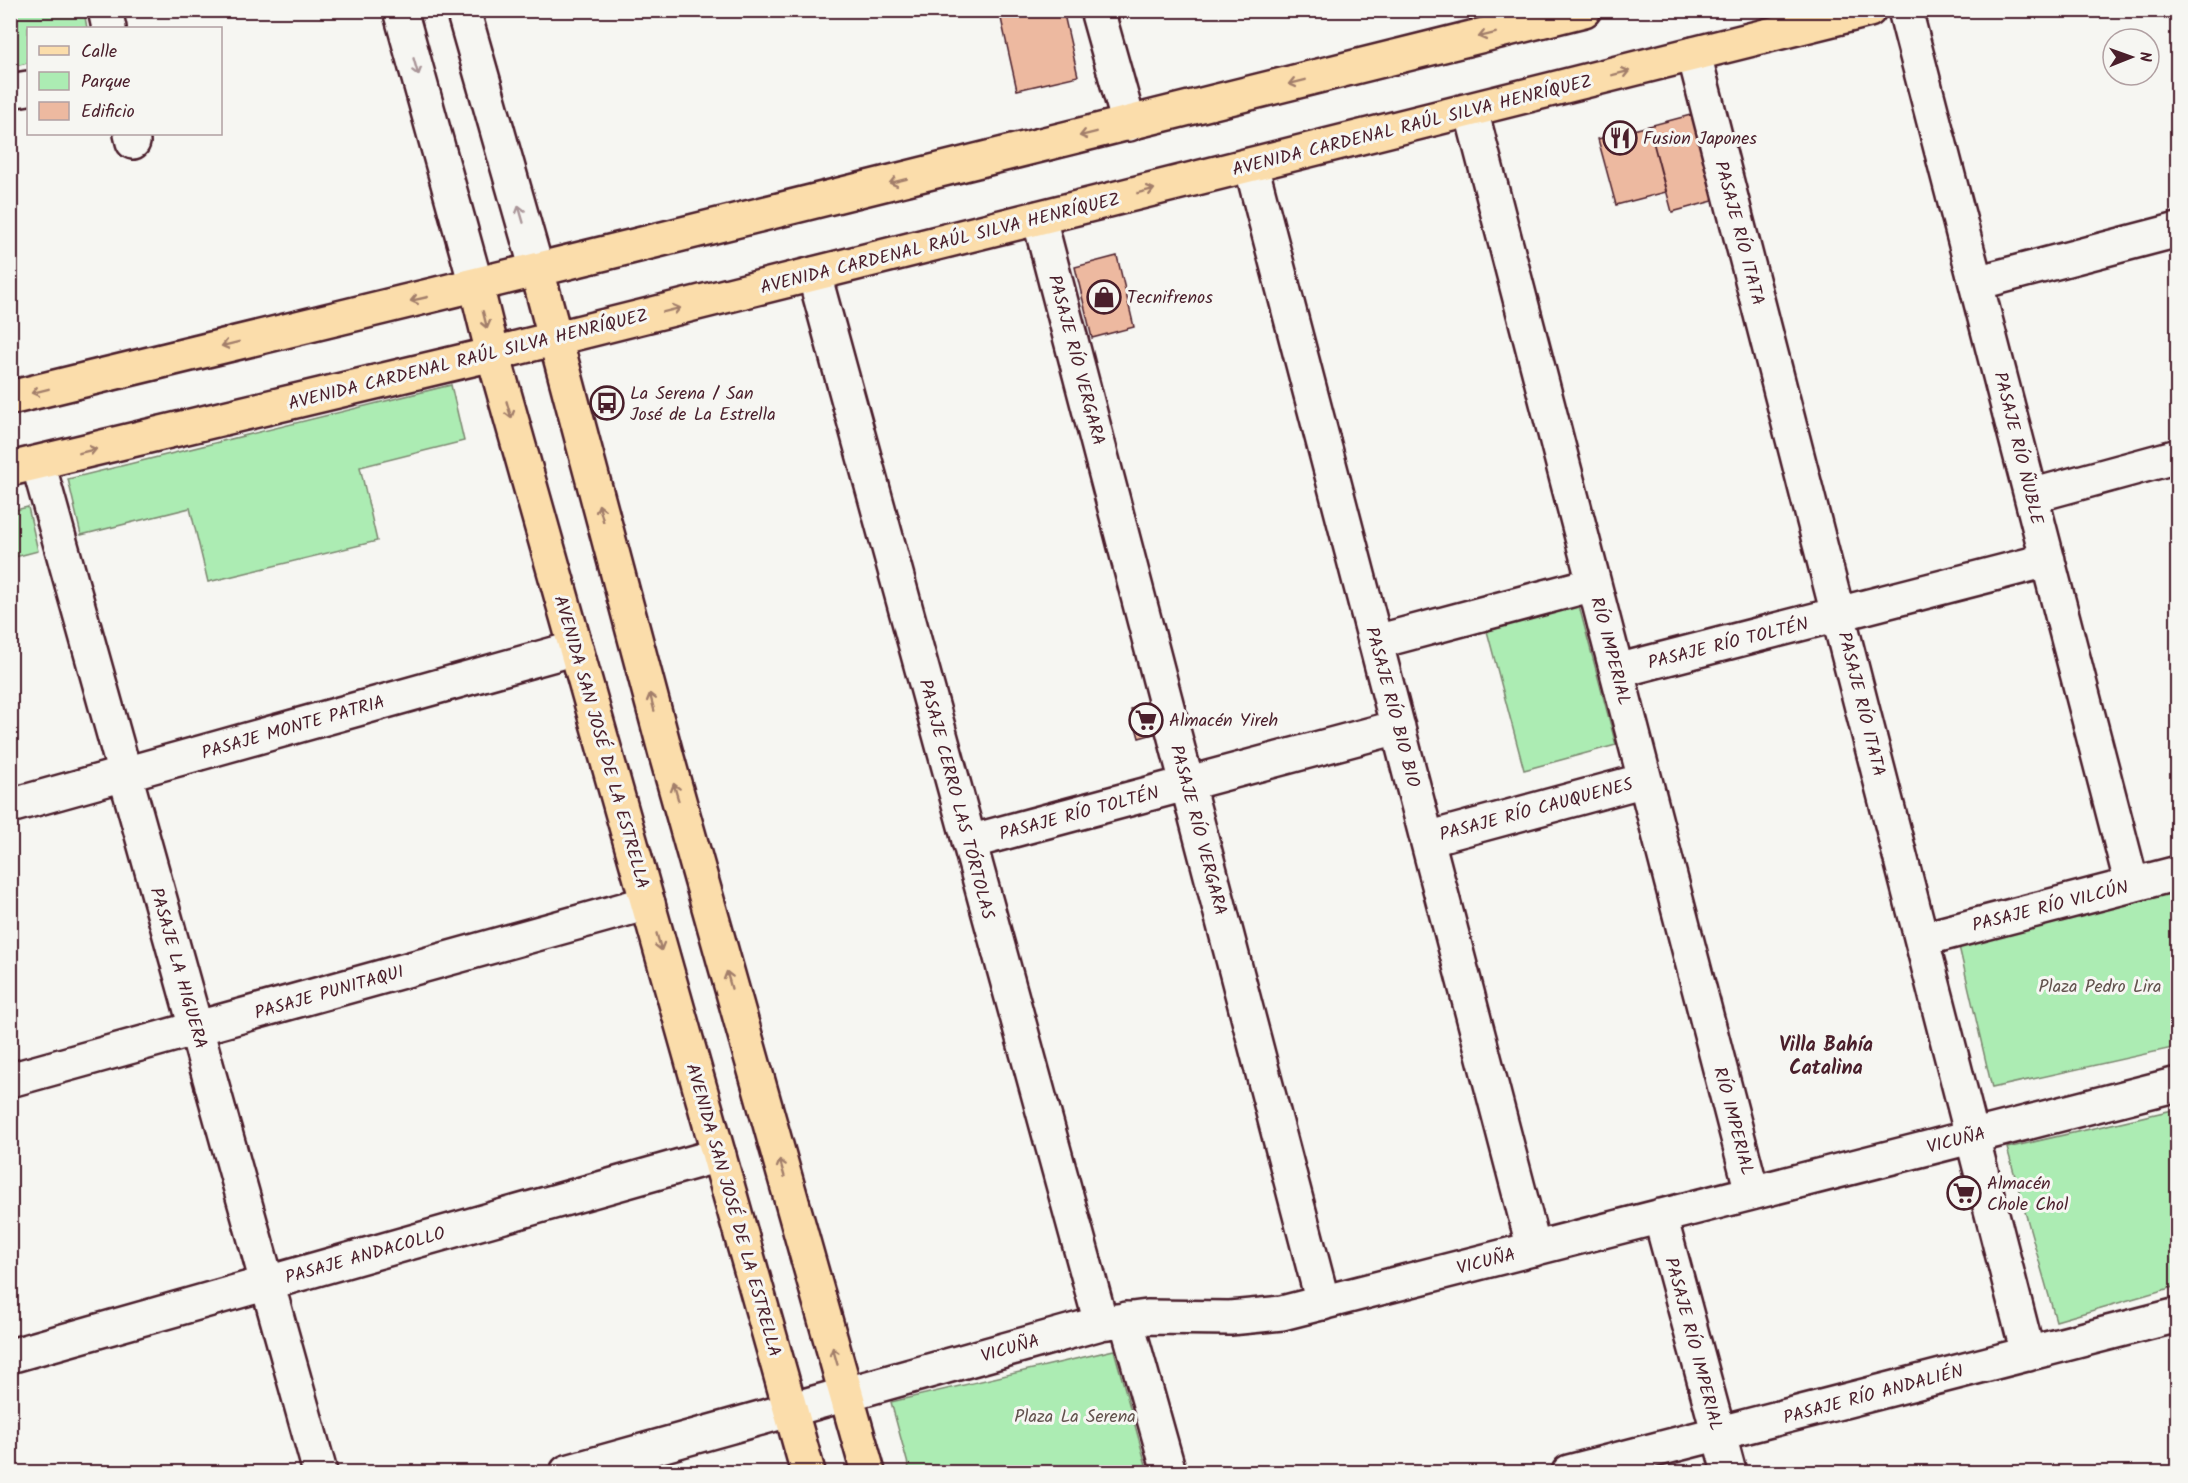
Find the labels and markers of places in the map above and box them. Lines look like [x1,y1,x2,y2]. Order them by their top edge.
restaurant icon: Fusion Japones [1602,120,1638,156]
place label: Fusion Japones [1643,125,1757,154]
shop icon: Tecnifrenos [1086,279,1122,315]
place label: Tecnifrenos [1127,284,1213,313]
place label: La Serena / San José de La Estrella [630,380,776,430]
bus stop icon: La Serena / San José de La Estrella [589,385,625,421]
supermarket icon: Almacén Yireh [1128,702,1164,738]
place label: Almacén Yireh [1169,707,1278,736]
place label: Almacén Chole Chol [1987,1170,2069,1220]
supermarket icon: Almacén Chole Chol [1946,1175,1982,1211]

